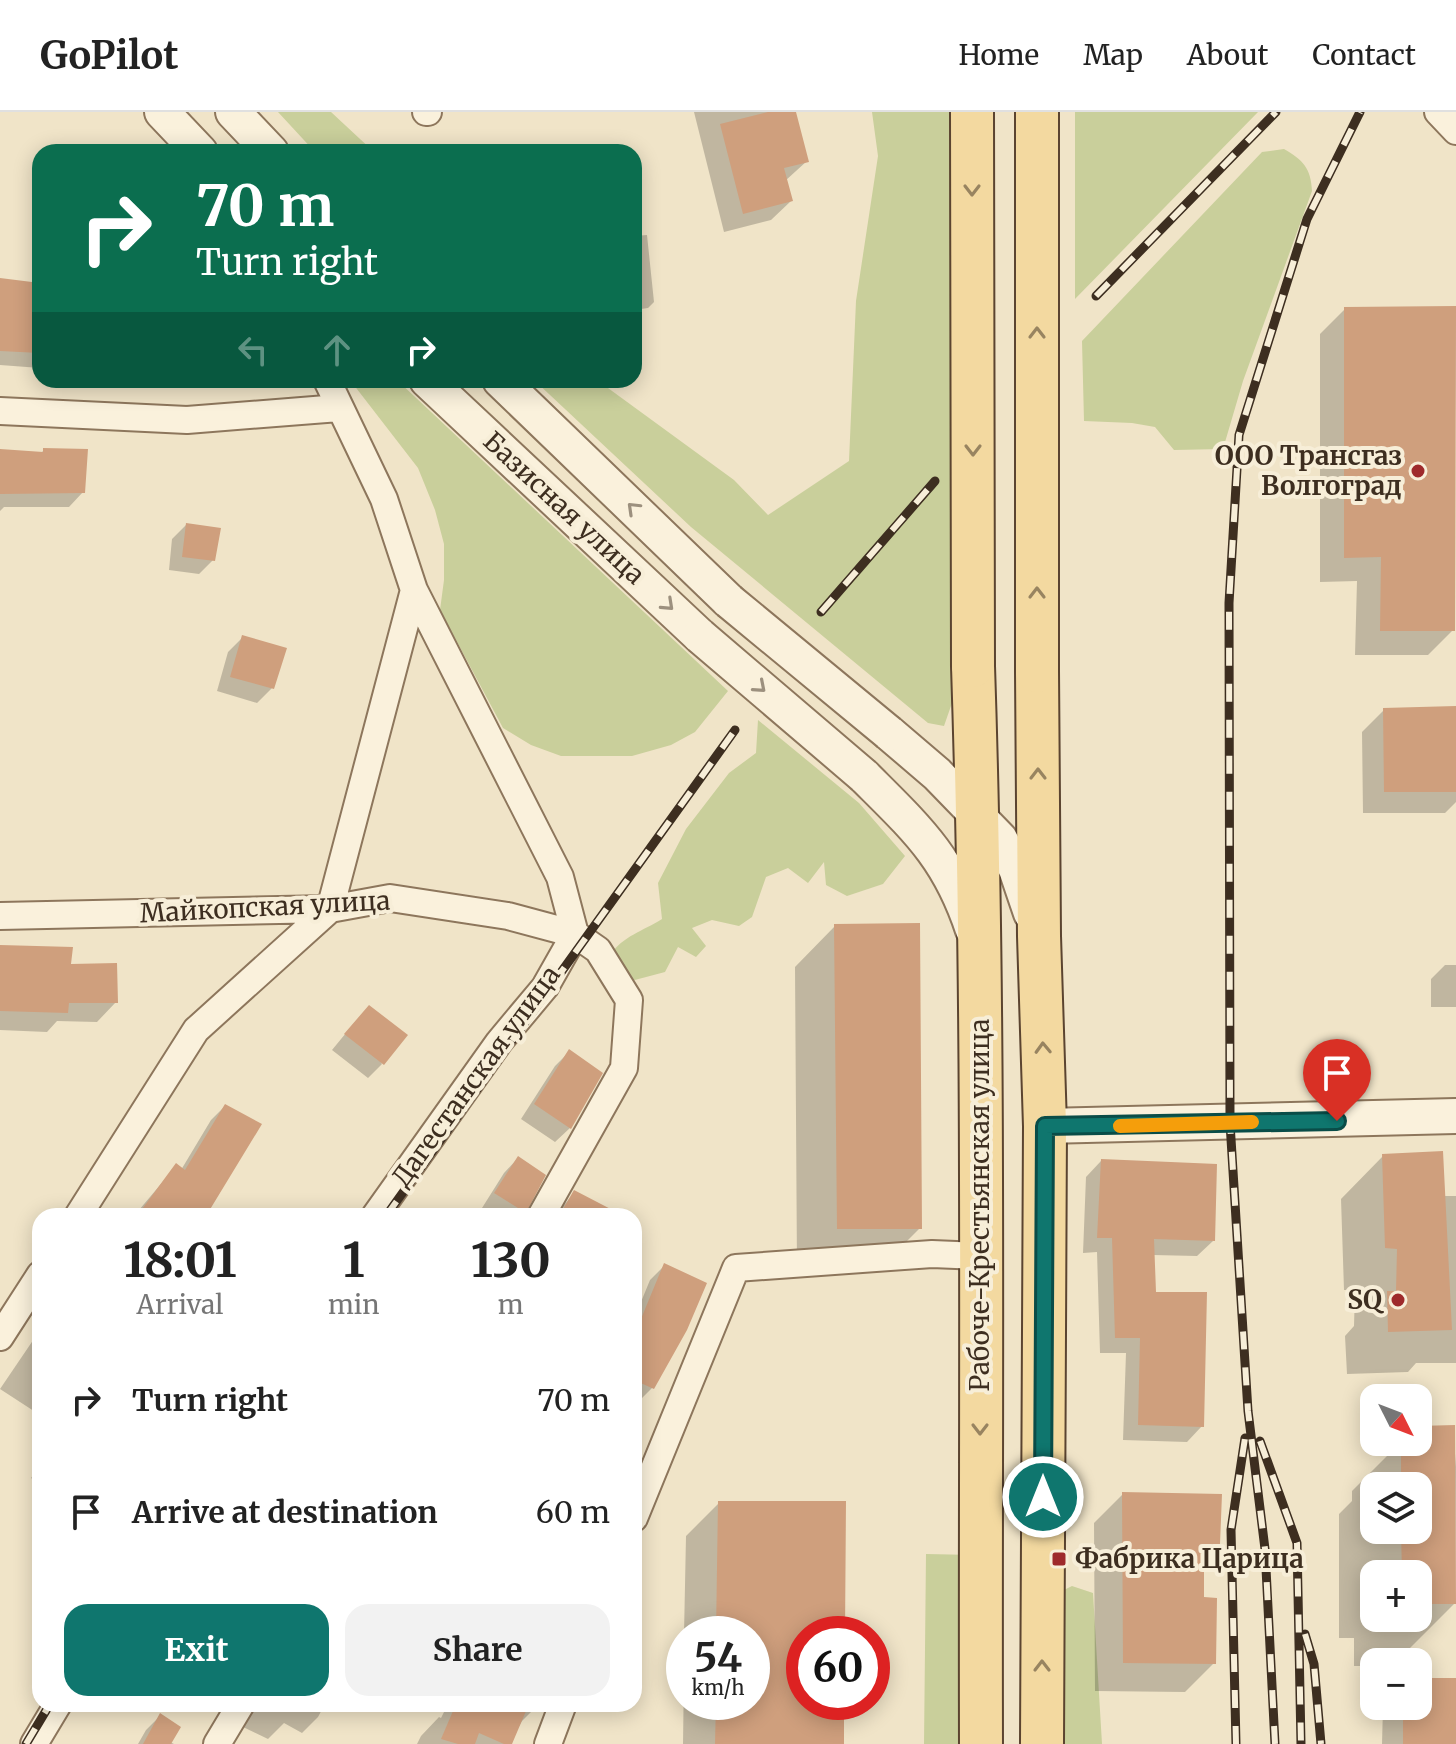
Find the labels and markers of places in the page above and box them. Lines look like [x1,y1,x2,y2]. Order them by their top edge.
place label: ООО Трансгаз Волгоград [1215,439,1402,502]
marker: ООО Трансгаз Волгоград [1409,462,1427,480]
pin [1303,1039,1371,1121]
place label: SQ [1347,1283,1384,1316]
marker: SQ [1389,1291,1407,1309]
place label: Фабрика Царица [1075,1542,1304,1575]
marker: Фабрика Царица [1050,1550,1068,1568]

